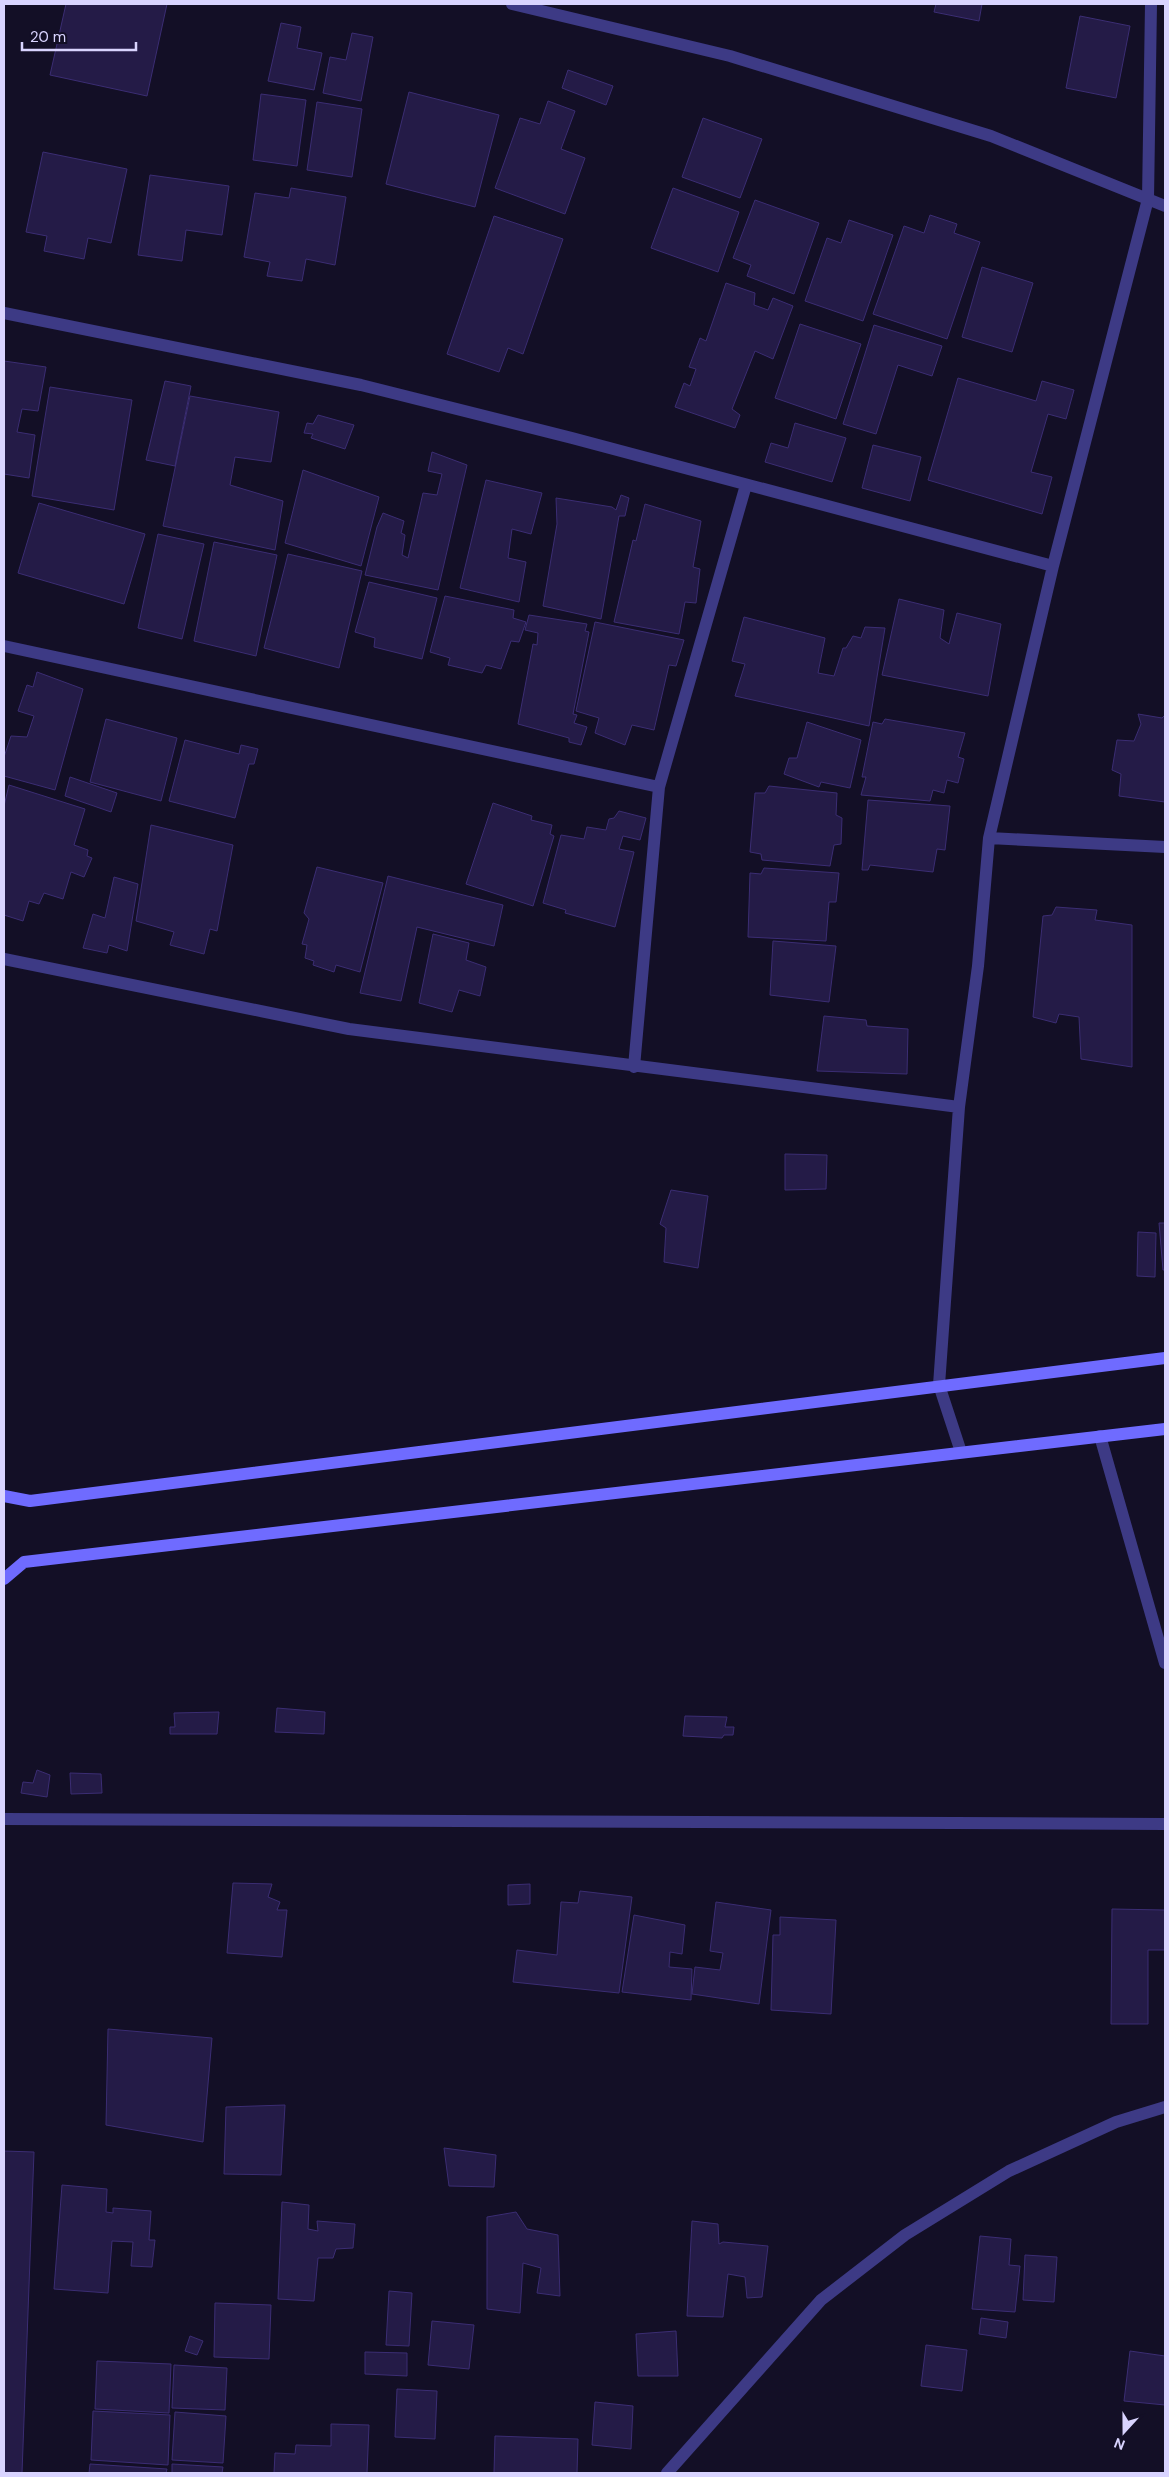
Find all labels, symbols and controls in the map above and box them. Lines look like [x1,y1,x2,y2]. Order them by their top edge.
scale bar [22,20,136,52]
text: 20 m [30,27,66,47]
north arrow [1099,2407,1149,2457]
text: N [1111,2434,1127,2454]

